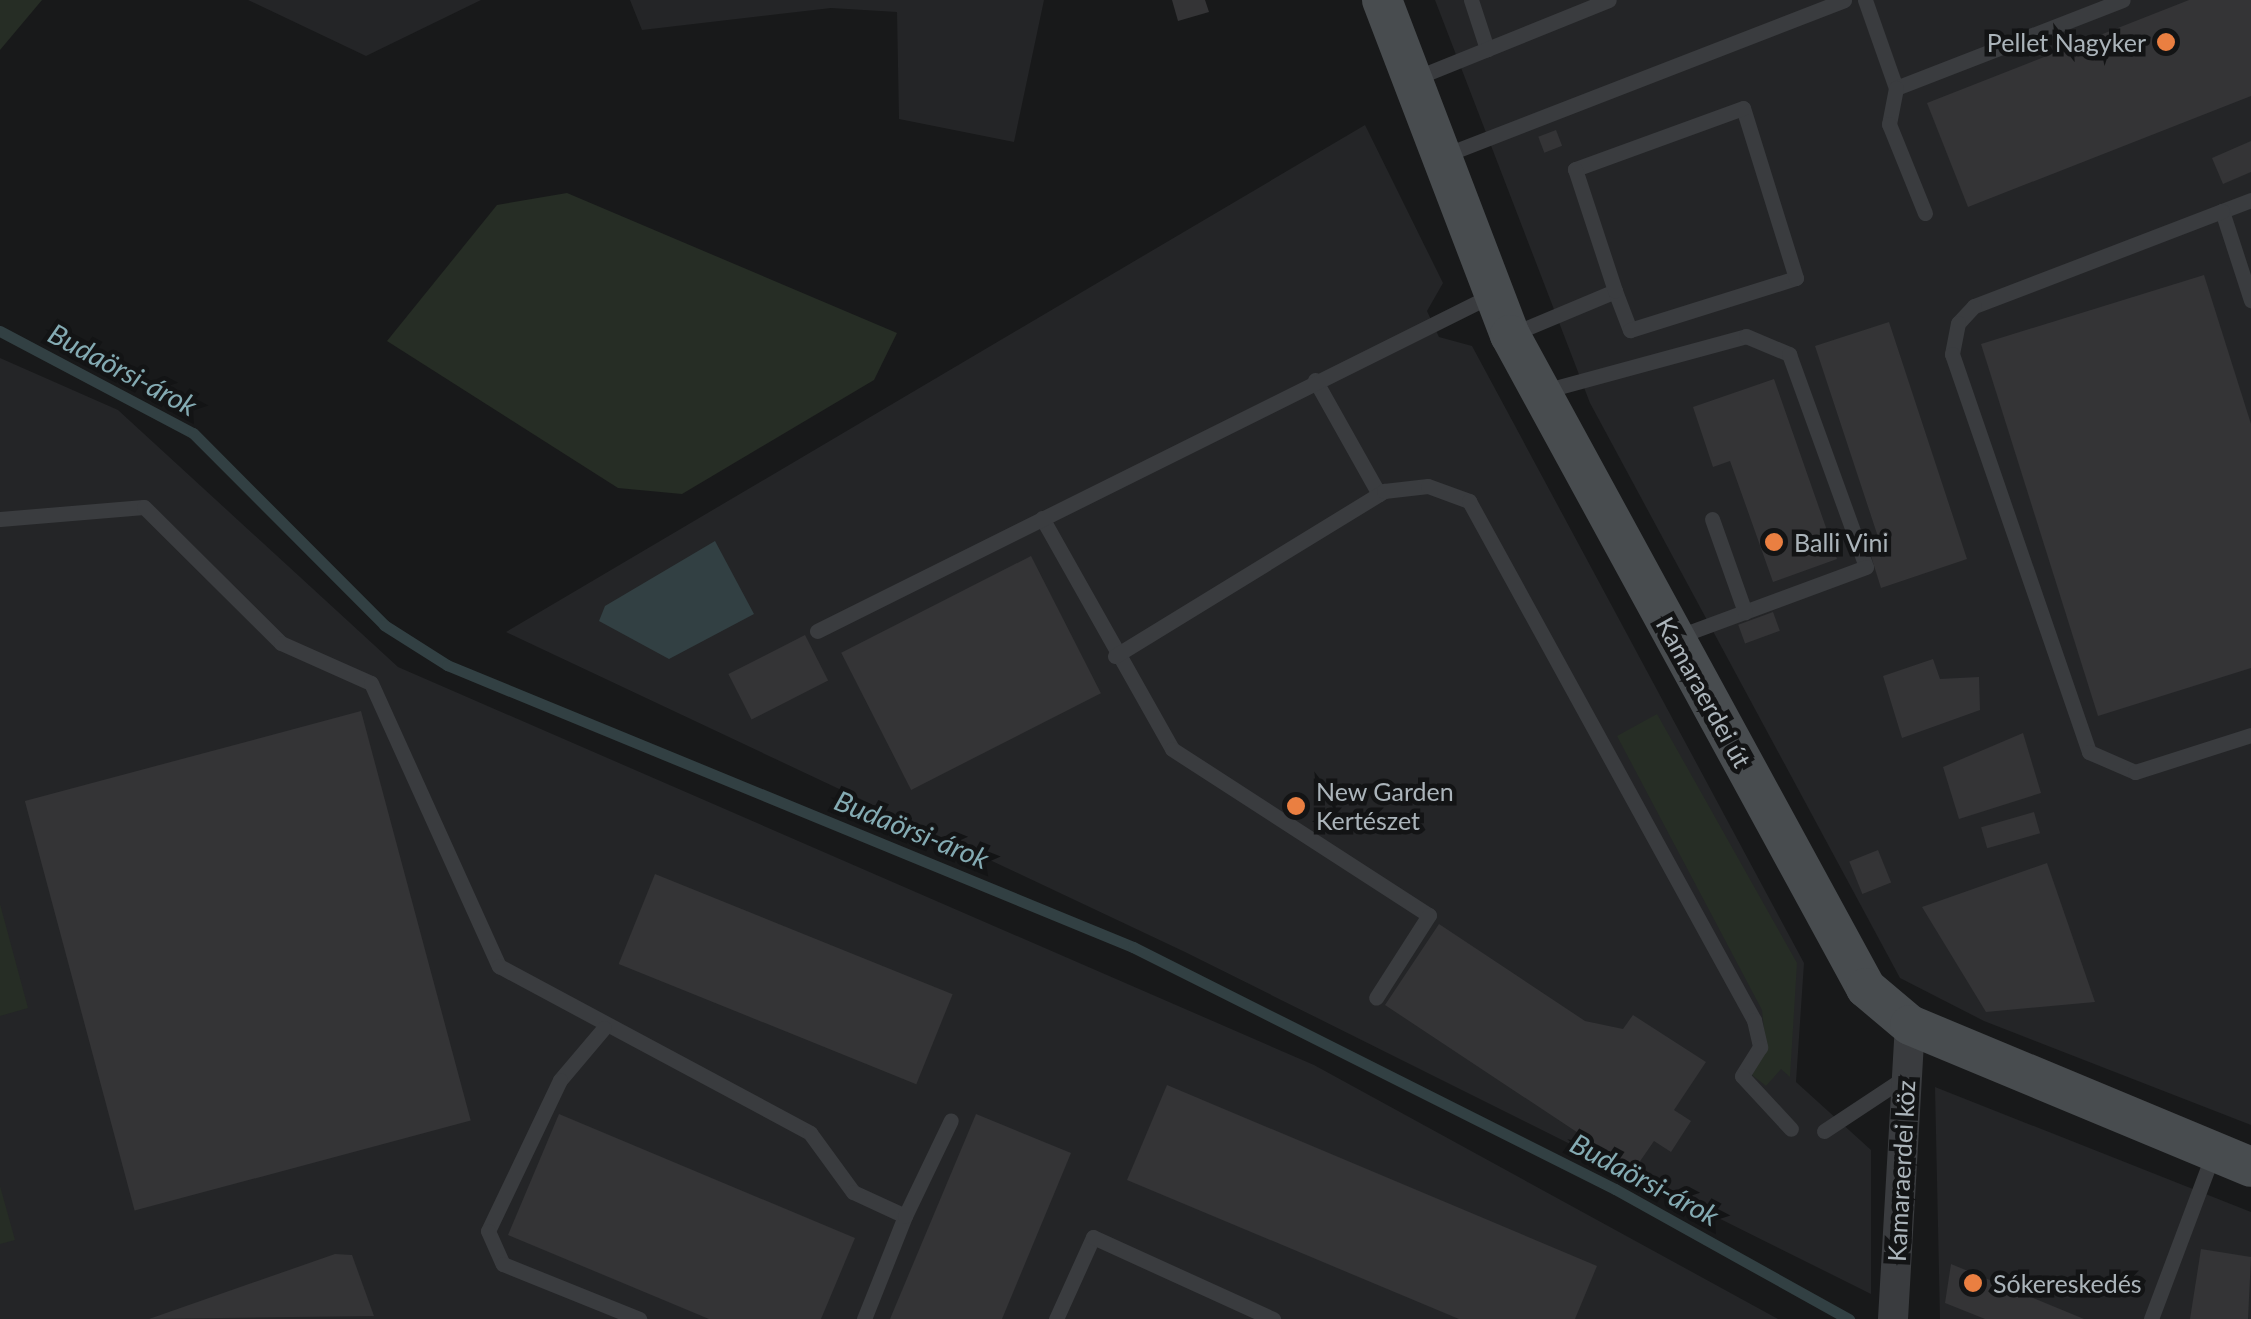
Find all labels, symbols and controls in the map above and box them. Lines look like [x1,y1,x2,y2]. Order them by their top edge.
place label: Pellet Nagyker [1987,27,2146,57]
marker: Pellet Nagyker [2155,31,2177,53]
water label: Budaörsi-árok [43,316,203,422]
place label: Balli Vini [1794,527,1889,557]
marker: Balli Vini [1763,531,1785,553]
street label: Kamaraerdei út [1650,611,1758,773]
place label: New Garden Kertészet [1316,777,1454,836]
water label: Budaörsi-árok [830,783,994,875]
marker: New Garden Kertészet [1285,795,1307,817]
street label: Kamaraerdei köz [1881,1079,1921,1263]
water label: Budaörsi-árok [1565,1126,1725,1232]
place label: Sókereskedés [1993,1268,2142,1298]
marker: Sókereskedés [1962,1272,1984,1294]

